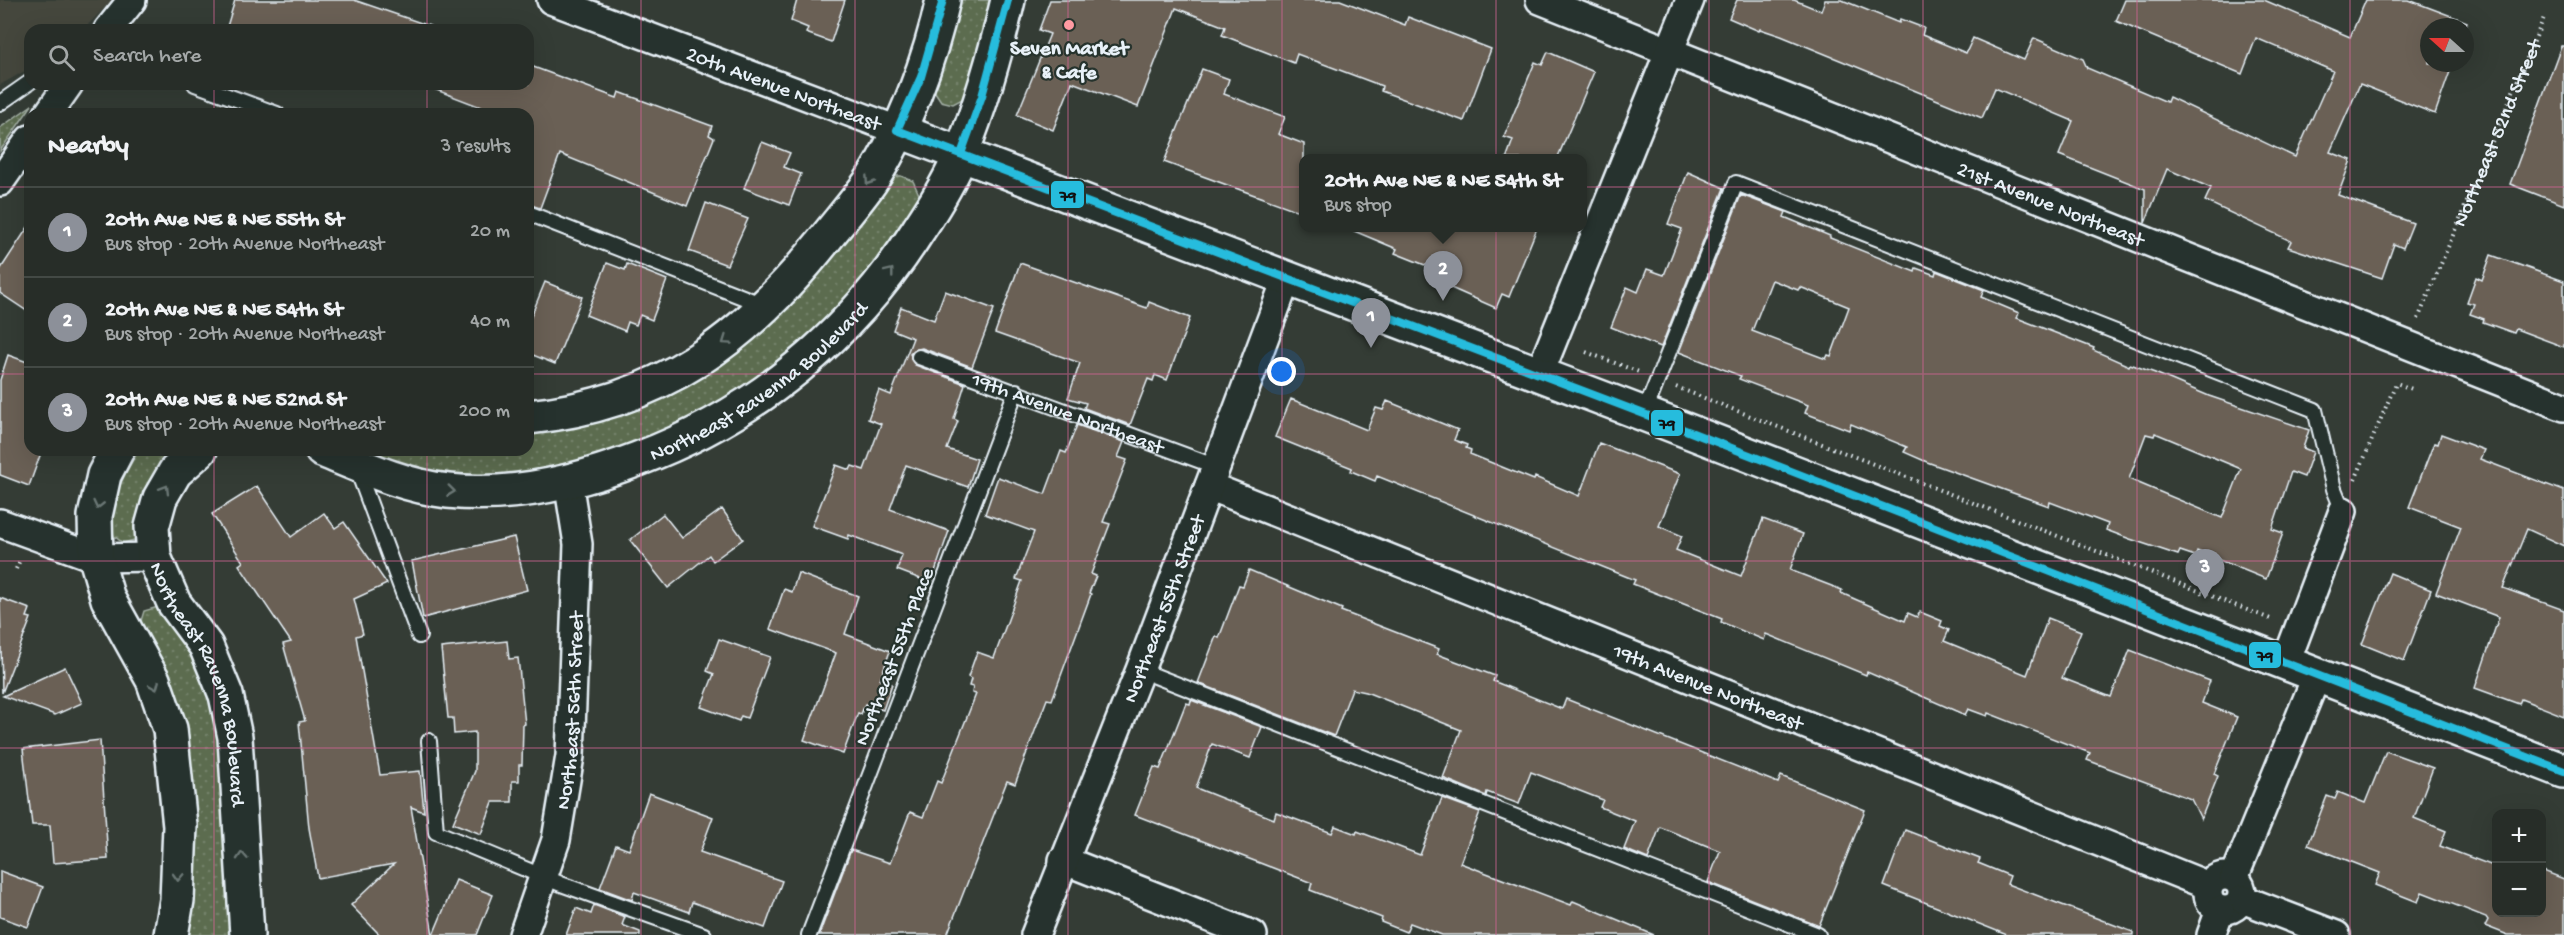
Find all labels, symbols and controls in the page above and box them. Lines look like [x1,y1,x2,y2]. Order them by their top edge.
marker: Seven Market & Cafe [1062,18,1076,32]
north arrow [2420,18,2474,72]
search box [24,24,534,90]
street label: Northeast 52nd Street [2449,34,2550,231]
place label: Seven Market & Cafe [1010,38,1130,87]
icon: search [45,41,78,74]
street label: 20th Avenue Northeast [682,43,886,140]
text: Search here [93,44,201,70]
text: Nearby [48,132,129,163]
text: 3 results [441,136,510,159]
popup [1299,154,1587,232]
street label: 21st Avenue Northeast [1953,158,2149,256]
text: 20th Ave NE & NE 54th St [1324,169,1562,195]
one-way arrow [866,175,877,186]
line badge: 79 [1050,180,1085,209]
text: 79 [1059,189,1076,208]
text: Bus stop [1324,195,1392,218]
text: 20th Ave NE & NE 55th St [105,208,344,234]
text: 1 [63,221,72,244]
text: 20 m [470,221,510,244]
text: Bus stop · 20th Avenue Northeast [105,234,384,257]
pin: 2 [1424,252,1462,301]
one-way arrow [882,268,893,279]
street label: Northeast Ravenna Boulevard [647,297,876,469]
text: 20th Ave NE & NE 54th St [105,298,343,324]
pin: 1 [1352,298,1390,348]
text: 2 [63,311,72,334]
text: 40 m [470,311,510,334]
text: Bus stop · 20th Avenue Northeast [105,324,384,347]
one-way arrow [721,334,732,345]
your location [1267,357,1296,386]
street label: 19th Avenue Northeast [967,368,1169,463]
text: 20th Ave NE & NE 52nd St [105,388,346,414]
text: 3 [62,401,73,424]
text: 200 m [459,401,510,424]
line badge: 79 [1650,409,1684,437]
text: Bus stop · 20th Avenue Northeast [105,414,384,437]
text: 79 [1658,417,1675,436]
one-way arrow [446,484,456,496]
one-way arrow [158,485,170,495]
one-way arrow [92,499,105,509]
street label: Northeast 55th Street [1119,510,1214,707]
pin: 3 [2186,550,2224,599]
street label: Northeast Ravenna Boulevard [142,559,248,809]
street label: Northeast 55th Place [851,564,942,750]
street label: Northeast 56th Street [552,609,592,812]
street label: 19th Avenue Northeast [1608,639,1808,739]
line badge: 79 [2248,641,2282,669]
text: 79 [2256,649,2273,668]
one-way arrow [148,679,160,690]
map controls [2492,809,2546,917]
button: + [2492,809,2546,863]
one-way arrow [236,851,249,860]
button: − [2492,863,2546,917]
one-way arrow [171,873,184,882]

